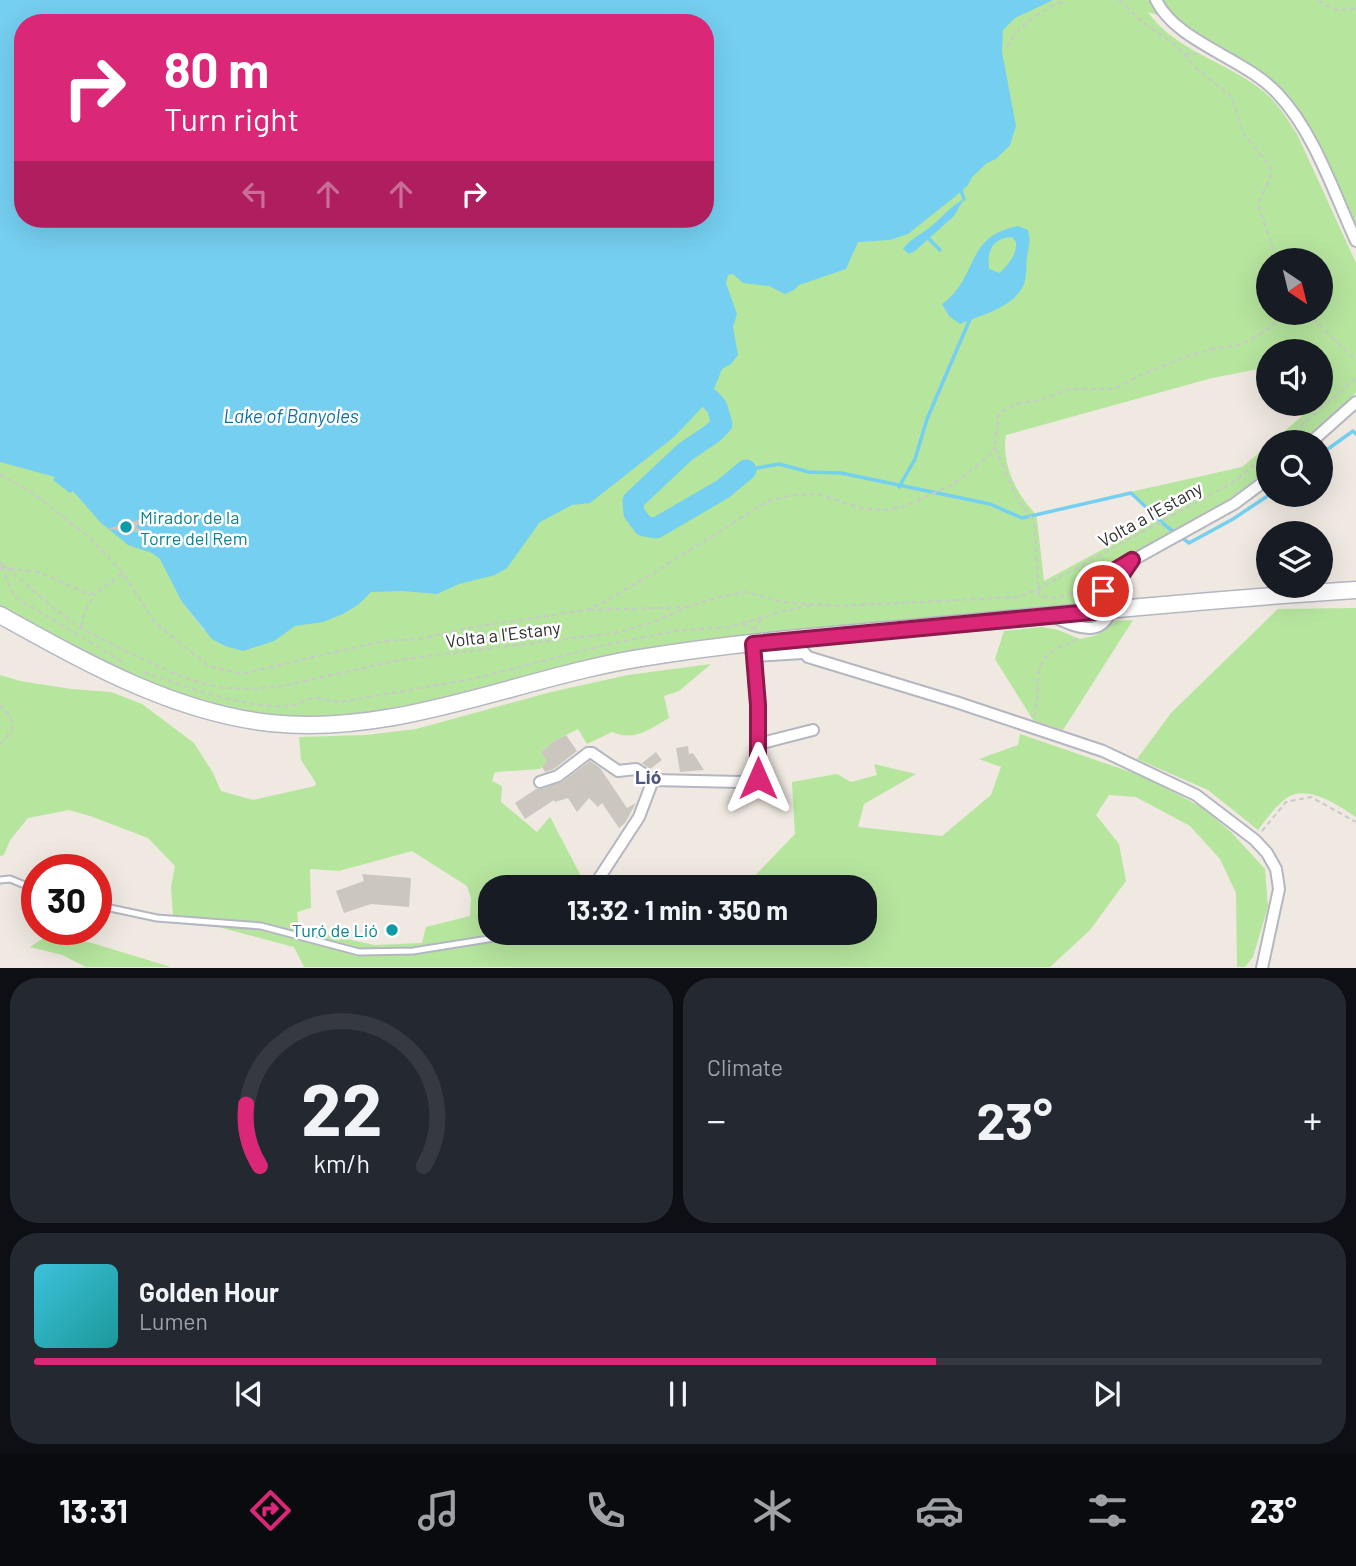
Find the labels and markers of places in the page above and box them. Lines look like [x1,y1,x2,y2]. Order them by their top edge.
place label: Mirador de la Torre del Rem [140,506,248,549]
marker: Mirador de la Torre del Rem [118,519,134,535]
pin [1073,561,1133,621]
place label: Turó de Lió [292,919,378,941]
marker: Turó de Lió [384,922,400,938]

